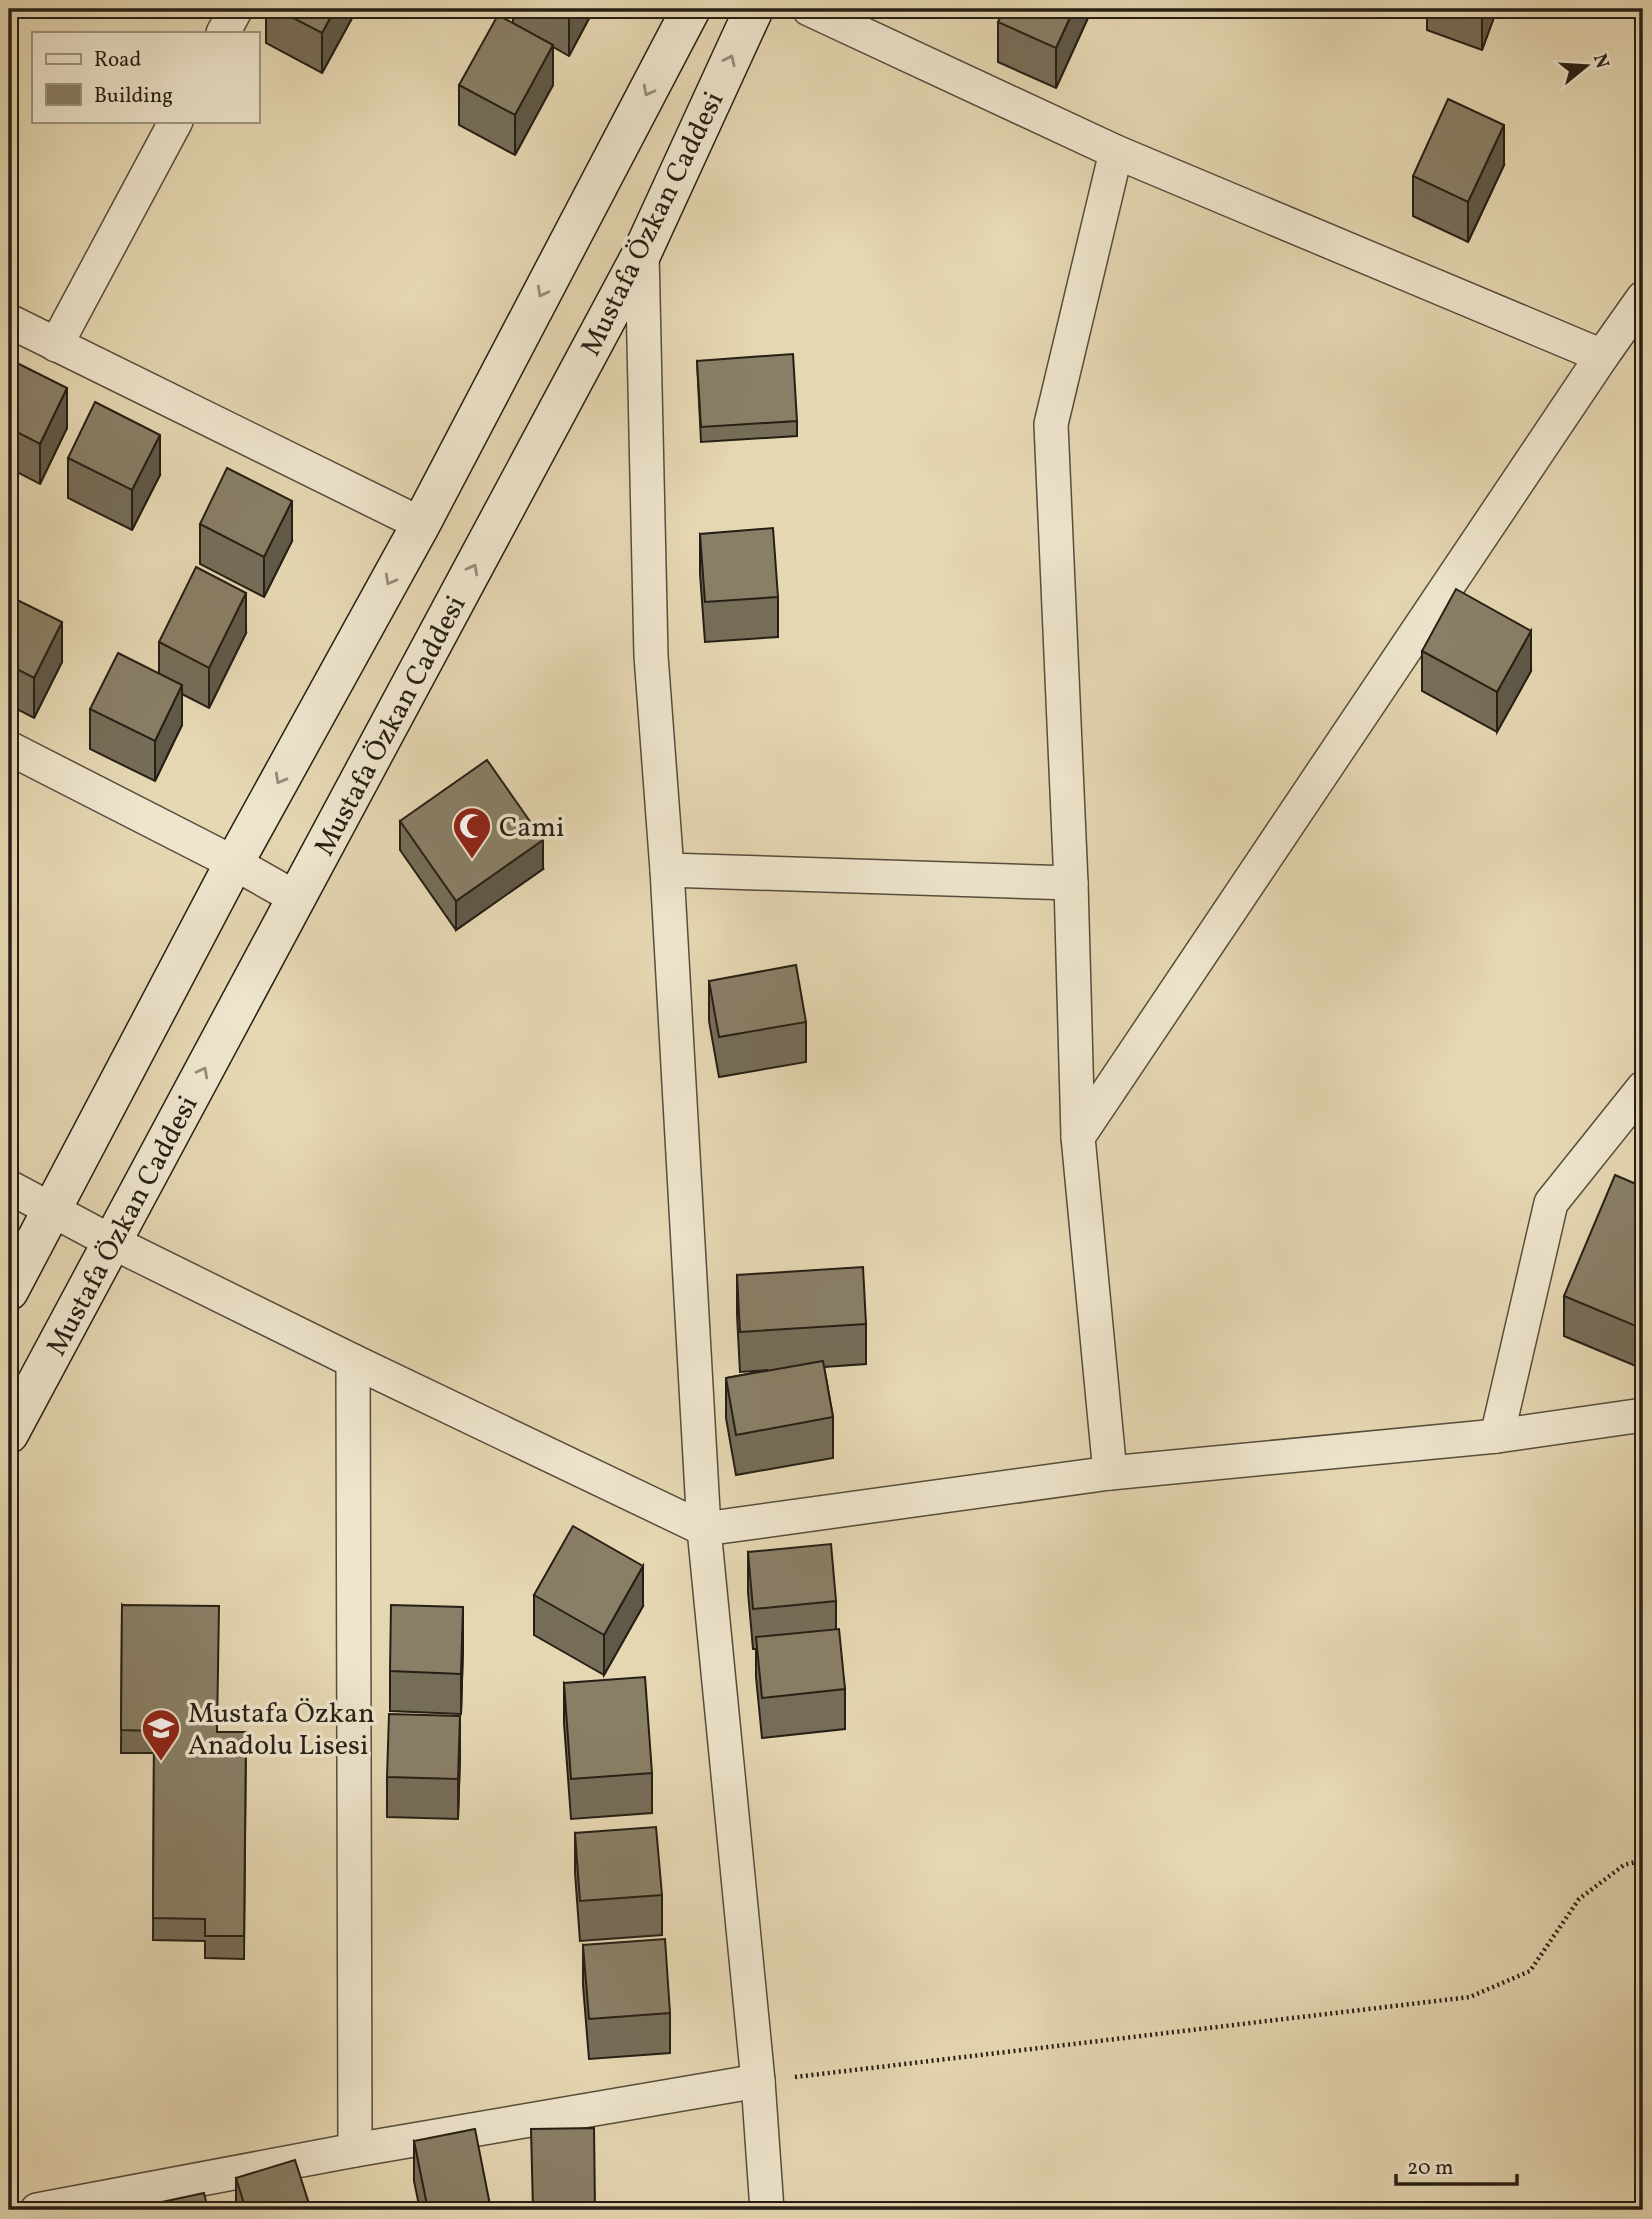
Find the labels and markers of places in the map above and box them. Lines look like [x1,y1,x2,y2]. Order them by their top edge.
mosque icon: Cami [451,805,493,860]
place label: Cami [499,809,564,848]
place label: Mustafa Özkan Anadolu Lisesi [188,1695,375,1766]
school or university icon: Mustafa Özkan Anadolu Lisesi [140,1707,182,1762]

